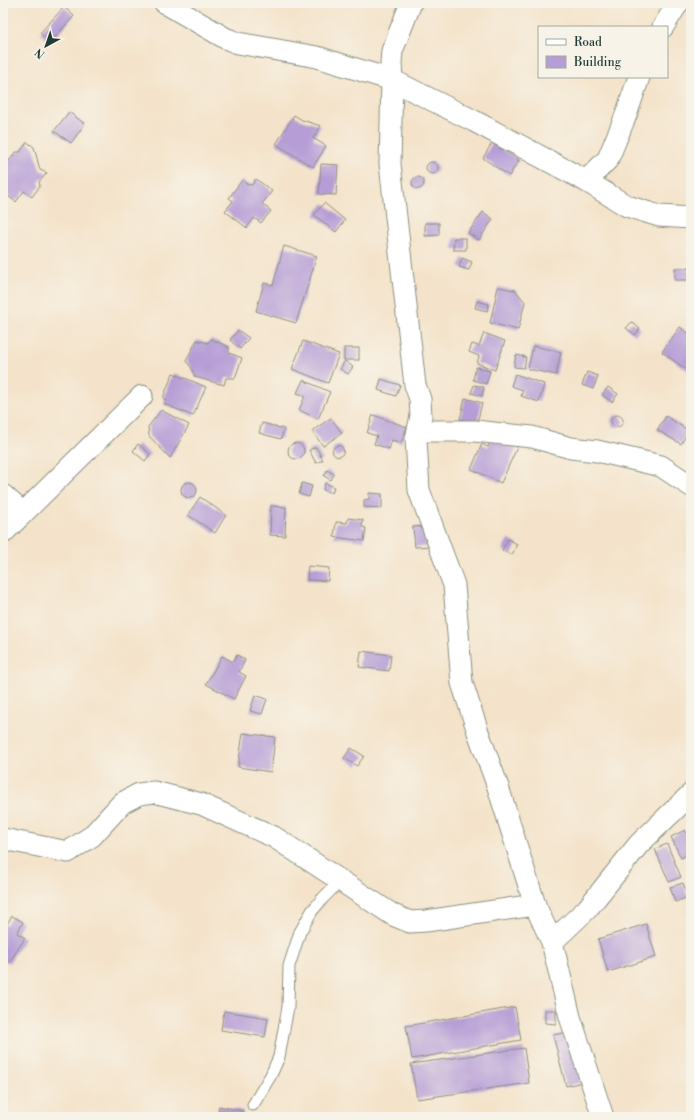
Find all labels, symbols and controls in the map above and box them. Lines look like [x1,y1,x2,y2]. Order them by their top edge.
north arrow [26,26,66,66]
legend [538,26,668,78]
text: Road [574,35,602,50]
text: N [32,45,48,61]
text: Building [573,55,622,70]

